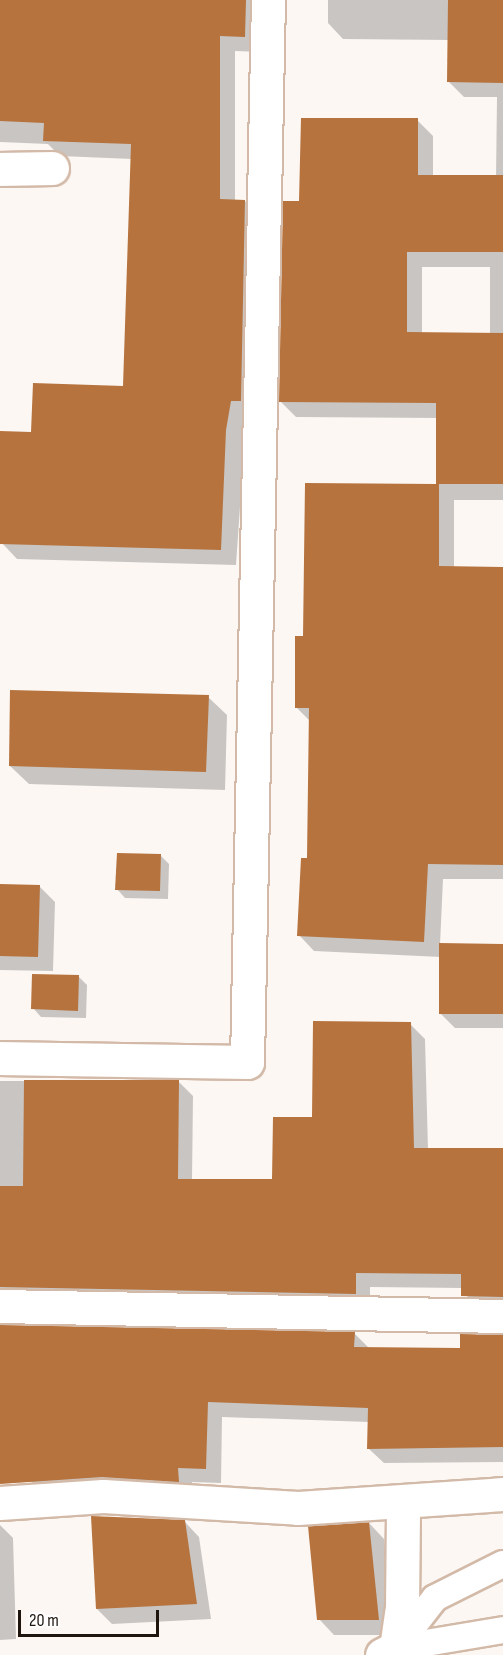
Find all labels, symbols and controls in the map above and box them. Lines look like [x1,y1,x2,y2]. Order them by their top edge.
scale bar [21,1598,162,1636]
text: 20 m [29,1610,59,1631]

